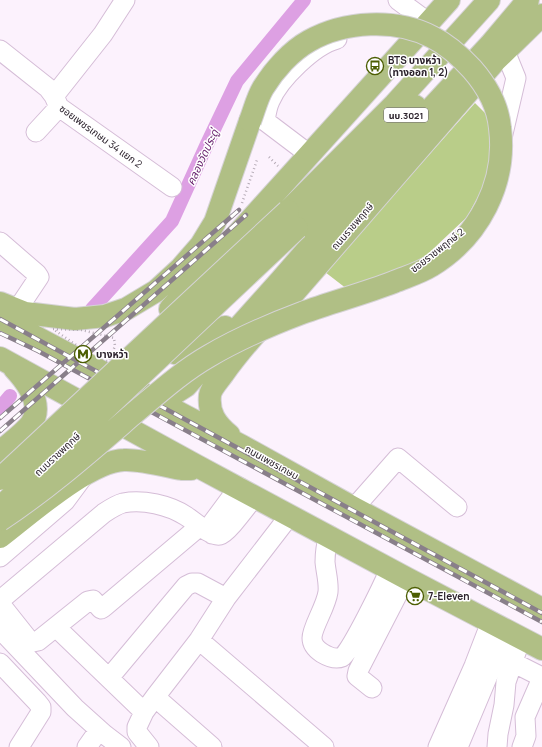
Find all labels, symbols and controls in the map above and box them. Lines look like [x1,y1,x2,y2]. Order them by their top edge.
place label: BTS บางหว้า (ทางออก 1, 2) [388,53,449,79]
bus stop icon: BTS บางหว้า (ทางออก 1, 2) [365,56,385,76]
street label: ซอยเพชรเกษม 34 แยก 2 [57,101,146,171]
road number: นบ.3021 [384,108,428,122]
water label: คลองวัดประดู่ [183,125,222,187]
street label: ถนนราชพฤกษ์ [328,199,377,253]
street label: ซอยราชพฤกษ์ 2 [407,224,467,275]
metro station icon: บางหว้า [73,344,93,364]
place label: บางหว้า [96,347,128,361]
street label: ถนนราชพฤกษ์ [31,429,83,479]
street label: ถนนเพชรเกษม [242,441,302,483]
supermarket icon: 7-Eleven [405,586,425,606]
place label: 7-Eleven [428,589,469,603]

